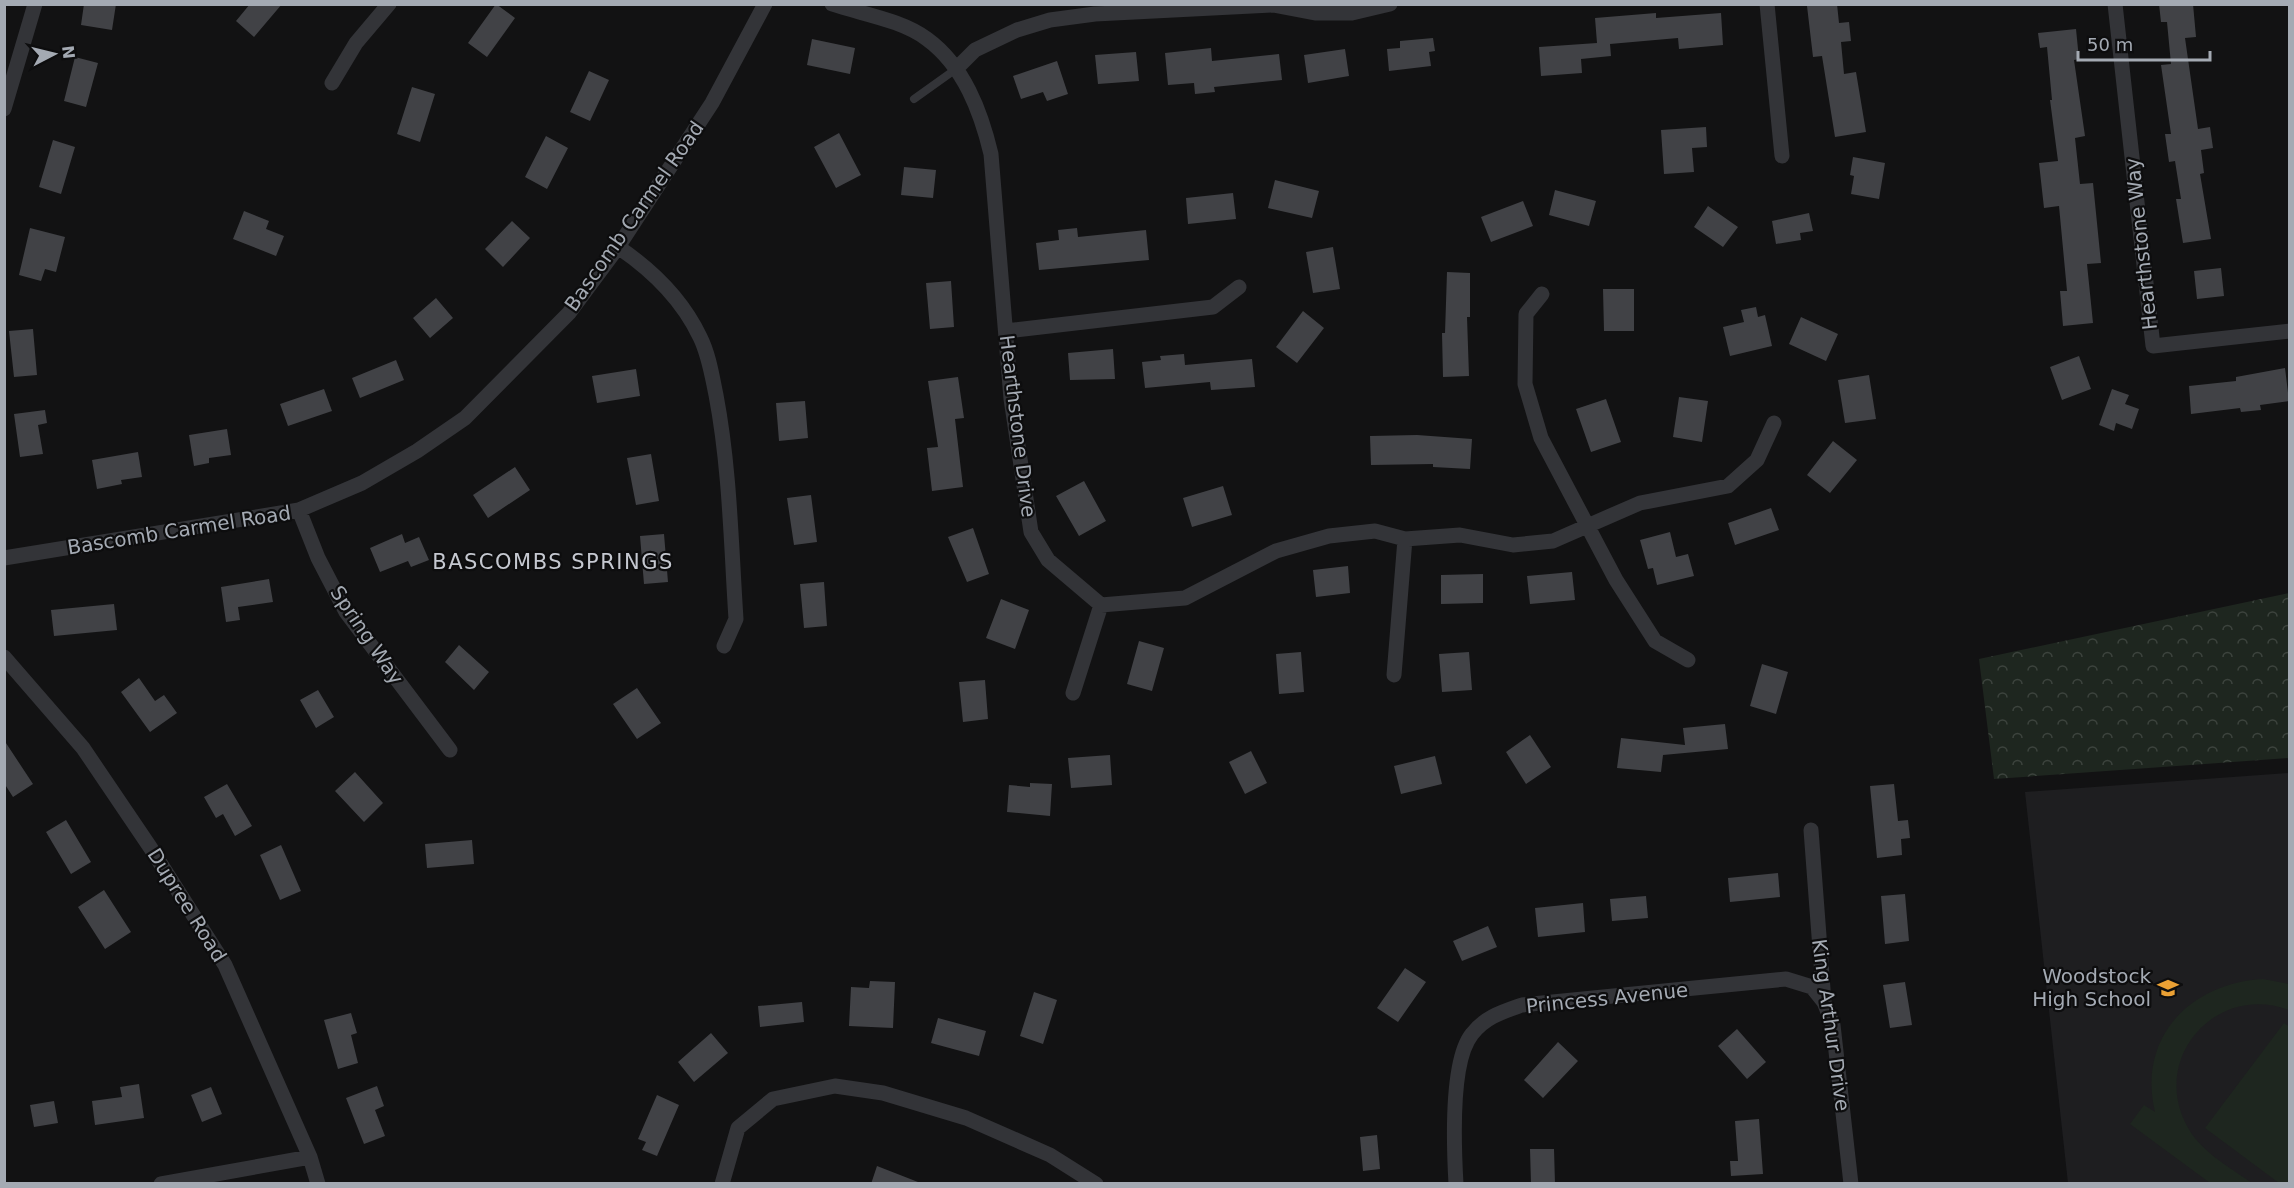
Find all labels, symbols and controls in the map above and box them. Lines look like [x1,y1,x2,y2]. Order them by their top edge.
north arrow [24,24,84,84]
scale bar [2078,24,2210,62]
text: 50 m [2087,34,2133,55]
text: N [58,44,79,60]
street label: Bascomb Carmel Road [559,116,709,316]
street label: Hearthstone Way [2120,157,2162,331]
street label: Hearthstone Drive [995,333,1041,519]
street label: Bascomb Carmel Road [65,500,293,560]
district label: BASCOMBS SPRINGS [432,550,674,574]
street label: Spring Way [325,581,409,689]
street label: Dupree Road [142,844,232,966]
street label: King Arthur Drive [1807,937,1855,1113]
place label: Woodstock High School [2032,964,2151,1011]
school or university icon: Woodstock High School [2156,976,2180,1000]
street label: Princess Avenue [1525,978,1689,1018]

